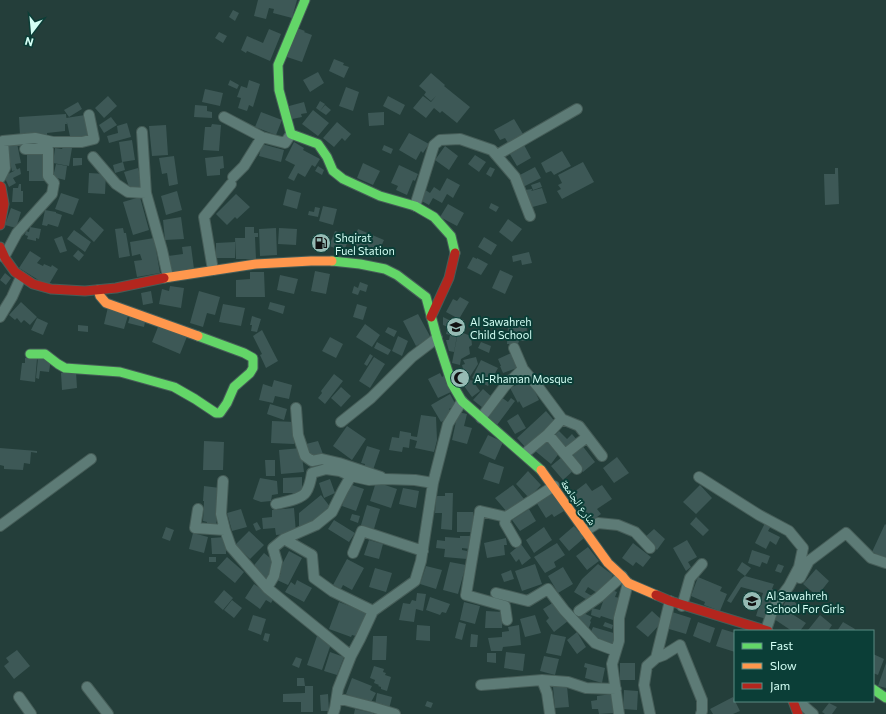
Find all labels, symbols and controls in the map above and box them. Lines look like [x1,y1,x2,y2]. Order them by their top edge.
north arrow [12,12,52,52]
text: N [23,35,35,49]
place label: Shqirat Fuel Station [335,231,395,257]
fuel station icon: Shqirat Fuel Station [310,232,332,254]
place label: Al Sawahreh Child School [470,315,532,341]
school or university icon: Al Sawahreh Child School [445,316,467,338]
mosque icon: Al-Rhaman Mosque [449,367,471,389]
place label: Al-Rhaman Mosque [474,372,573,385]
street label: شارع الجامعة [558,477,599,528]
place label: Al Sawahreh School For Girls [766,589,844,615]
school or university icon: Al Sawahreh School For Girls [741,590,763,612]
legend [734,630,874,702]
text: Fast [770,638,793,652]
text: Slow [770,658,797,672]
text: Jam [770,678,790,693]

